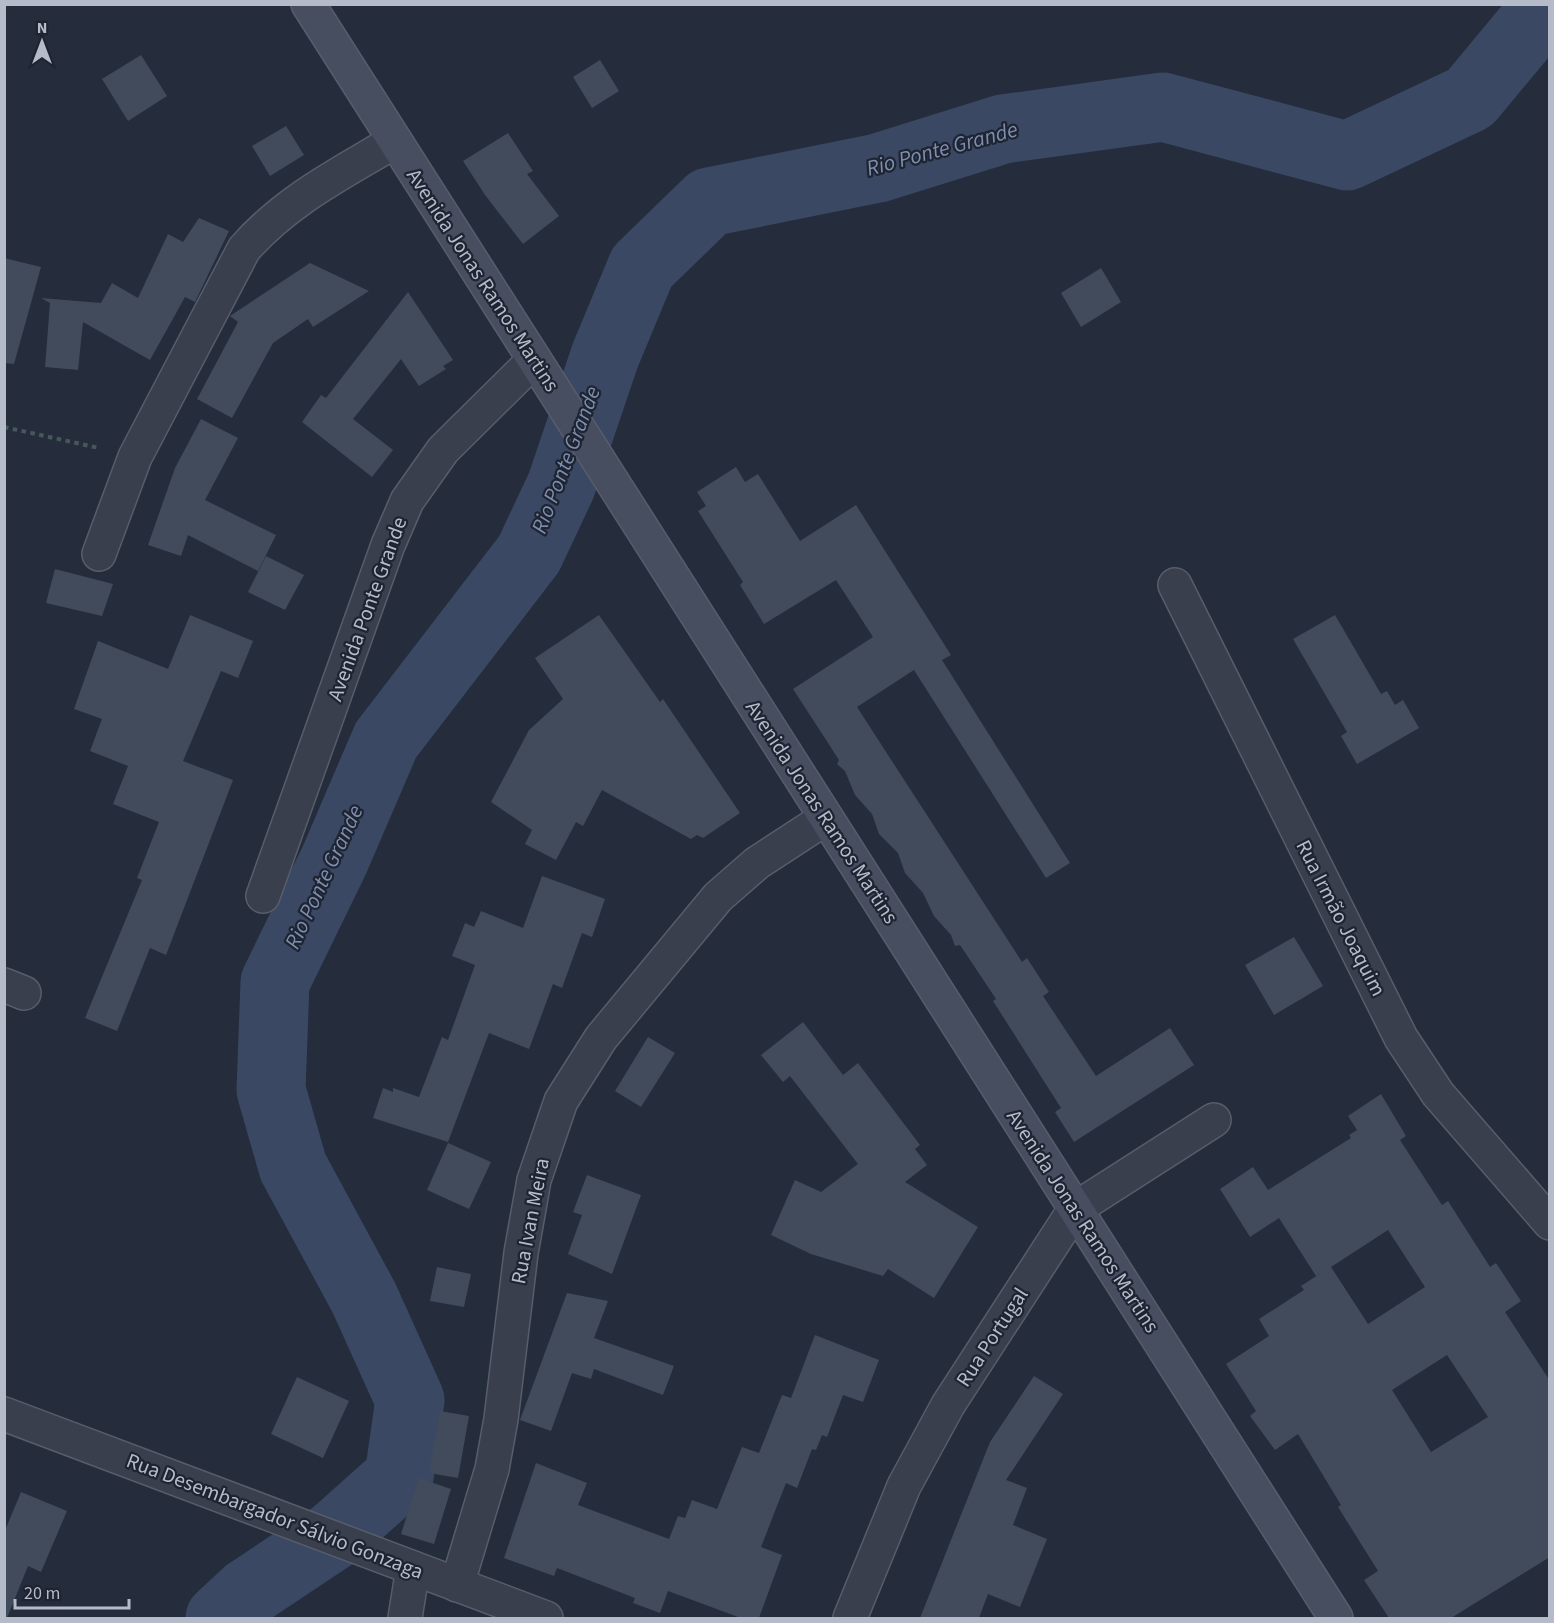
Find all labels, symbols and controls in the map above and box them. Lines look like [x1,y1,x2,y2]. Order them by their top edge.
north arrow [12,12,72,72]
text: N [37,17,47,39]
water label: Rio Ponte Grande [863,113,1021,185]
street label: Avenida Jonas Ramos Martins [399,162,567,398]
water label: Rio Ponte Grande [523,382,609,538]
street label: Avenida Ponte Grande [320,513,414,705]
street label: Avenida Jonas Ramos Martins [738,694,906,930]
water label: Rio Ponte Grande [277,800,371,954]
street label: Rua Irmão Joaquim [1289,835,1393,1001]
street label: Avenida Jonas Ramos Martins [999,1103,1167,1339]
street label: Rua Ivan Meira [503,1156,557,1286]
street label: Rua Portugal [949,1281,1035,1393]
street label: Rua Desembargador Sálvio Gonzaga [122,1445,428,1587]
scale bar [15,1572,129,1610]
text: 20 m [24,1581,60,1606]

